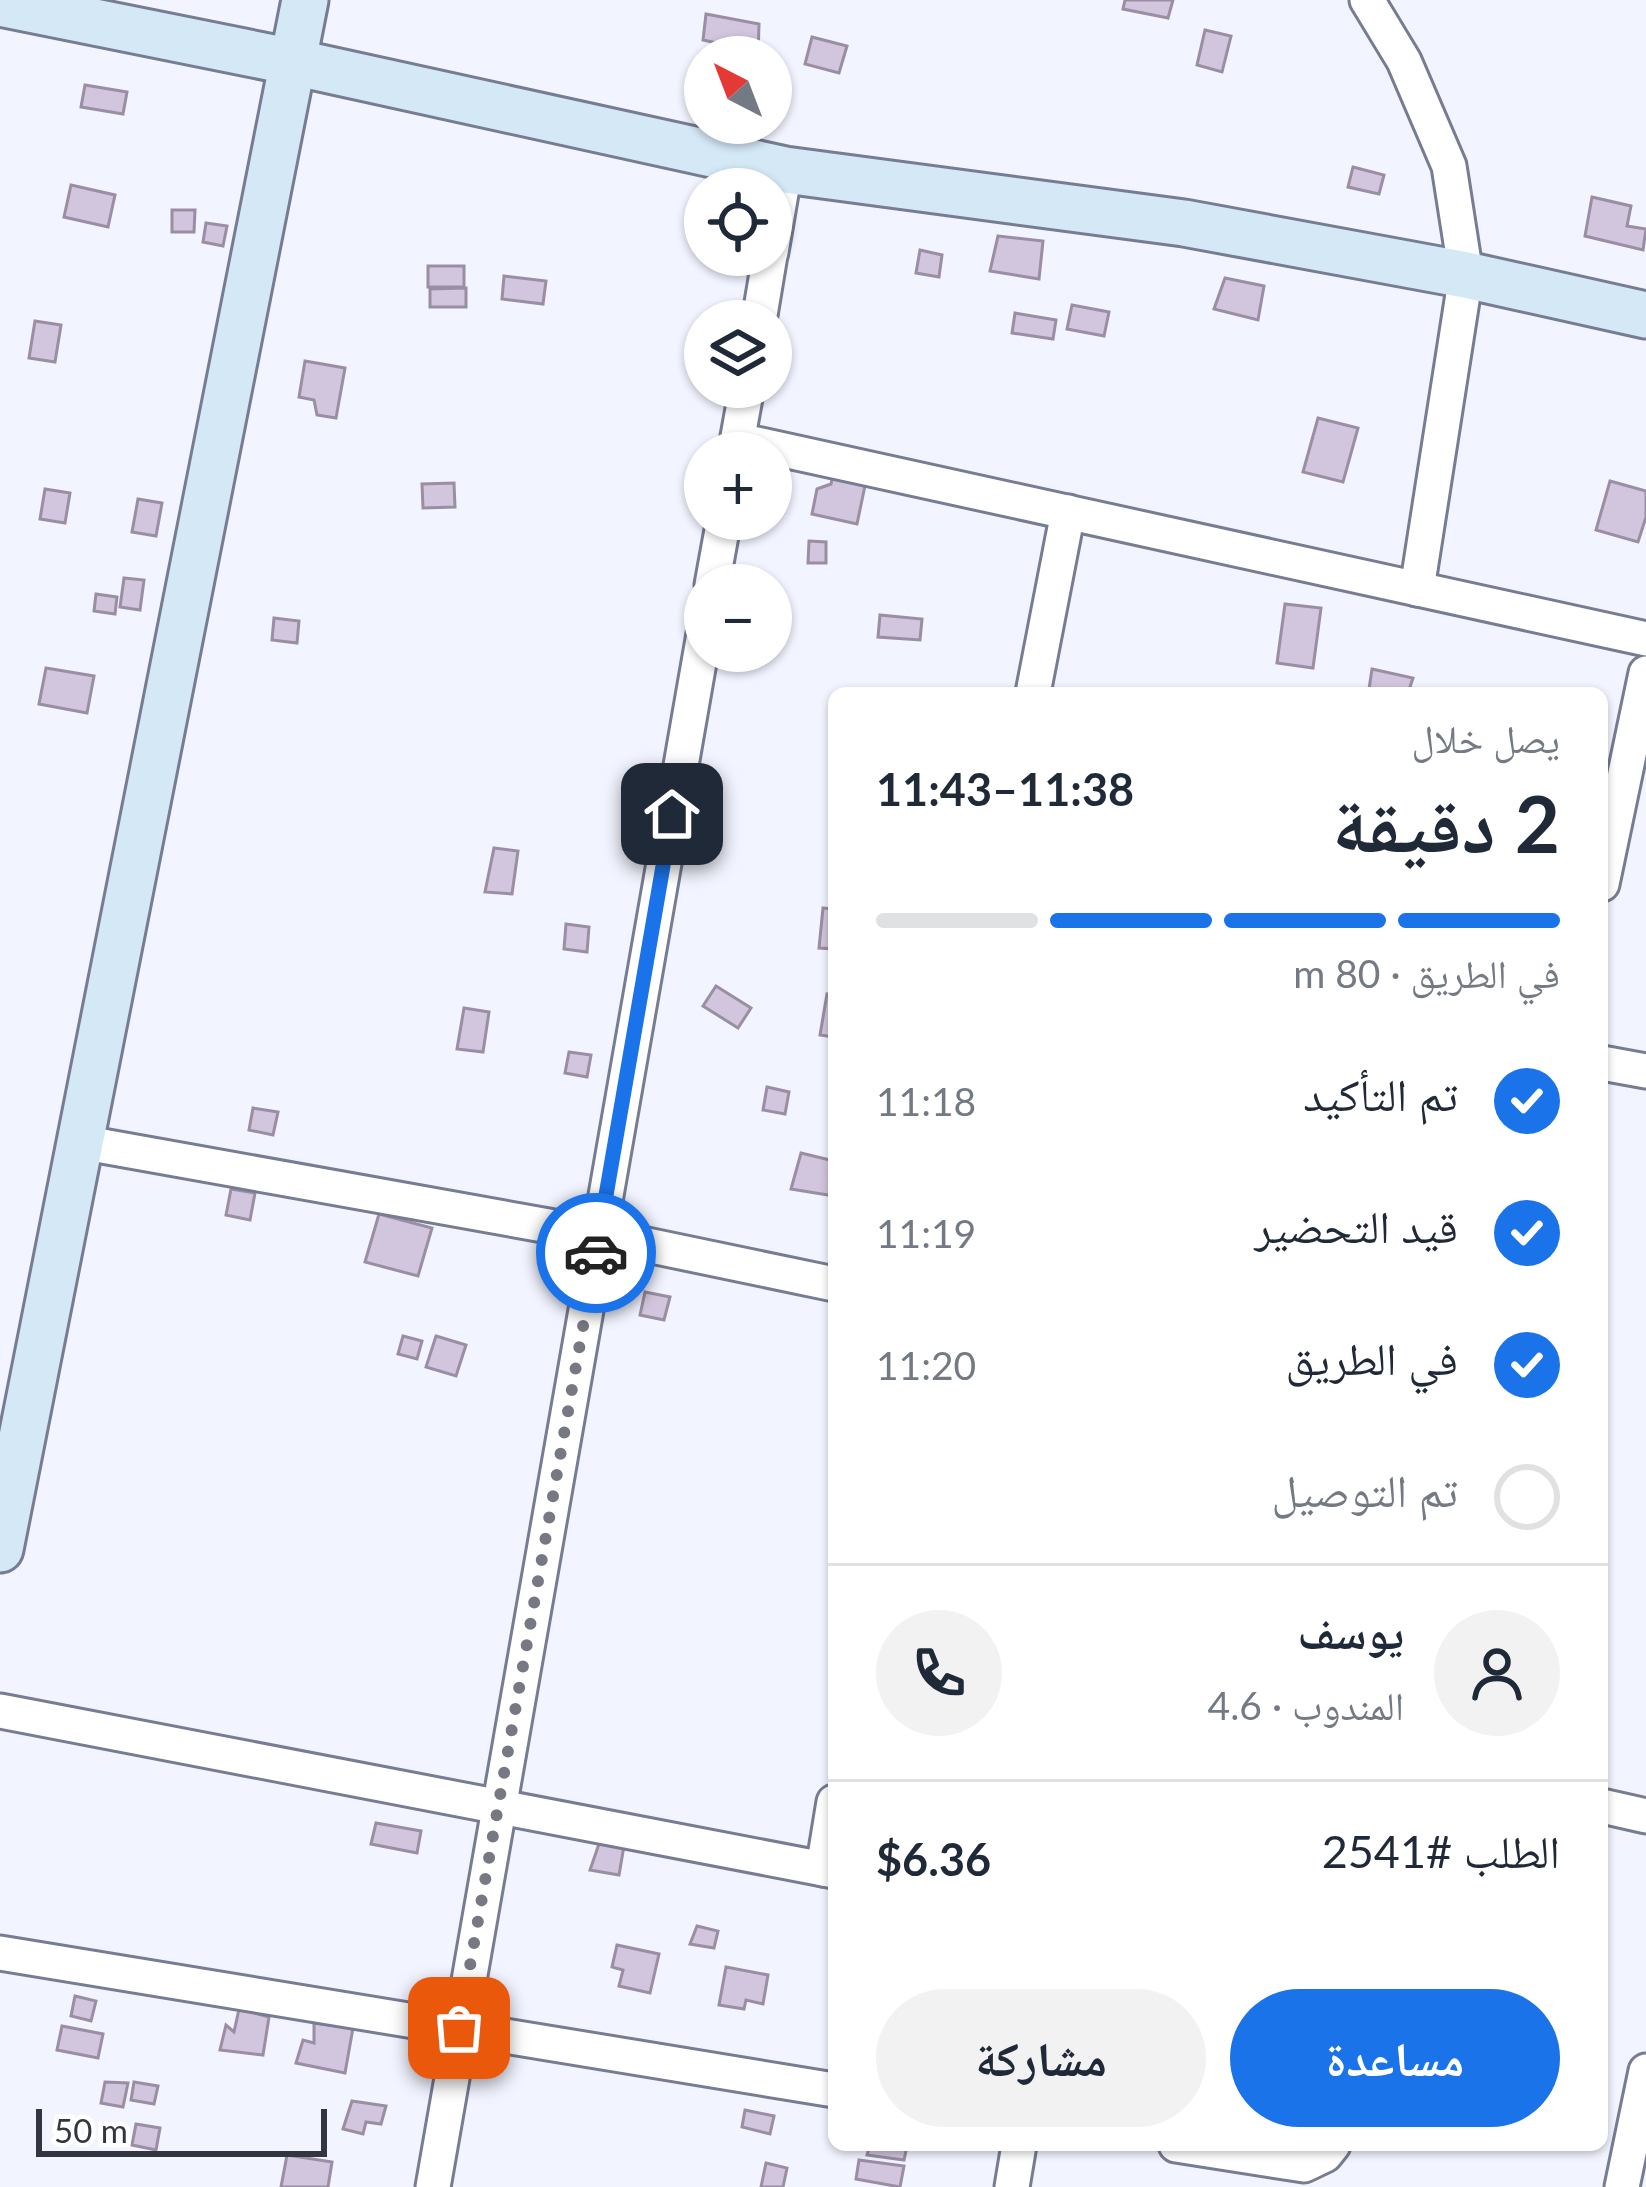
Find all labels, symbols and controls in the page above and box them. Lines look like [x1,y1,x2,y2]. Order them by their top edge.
north arrow [684,36,792,144]
map controls [684,36,792,672]
button: locate [684,168,792,276]
button: layers [684,300,792,408]
button: + [684,432,792,540]
button: − [684,564,792,672]
text: يصل خلال [1411,715,1560,761]
text: 11:38–11:43 [876,762,1134,816]
pin [621,763,723,865]
text: 2 دقيقة [1332,776,1560,870]
icon: home [639,781,705,847]
text: في الطريق · 80 m [1293,950,1560,996]
text: تم التأكيد [1303,1067,1458,1121]
icon: check [1494,1068,1560,1134]
text: 11:18 [876,1078,976,1124]
courier [536,1193,656,1313]
text: قيد التحضير [1254,1199,1458,1253]
icon: check [1494,1200,1560,1266]
text: 11:19 [876,1210,976,1256]
icon: car [563,1220,629,1286]
text: في الطريق [1286,1331,1458,1385]
icon: check [1494,1332,1560,1398]
text: 11:20 [876,1342,976,1388]
text: تم التوصيل [1272,1463,1458,1517]
text: يوسف [1298,1605,1404,1659]
button: phone [876,1610,1002,1736]
button: person [1434,1610,1560,1736]
text: المندوب · 4.6 [1208,1682,1404,1728]
text: الطلب #2541 [1322,1824,1560,1878]
text: $6.36 [876,1832,991,1886]
pin [408,1977,510,2079]
button: مشاركة [876,1989,1206,2127]
button: مساعدة [1230,1989,1560,2127]
icon: bag [426,1995,492,2061]
scale bar [36,2103,327,2156]
text: 50 m [54,2110,128,2150]

